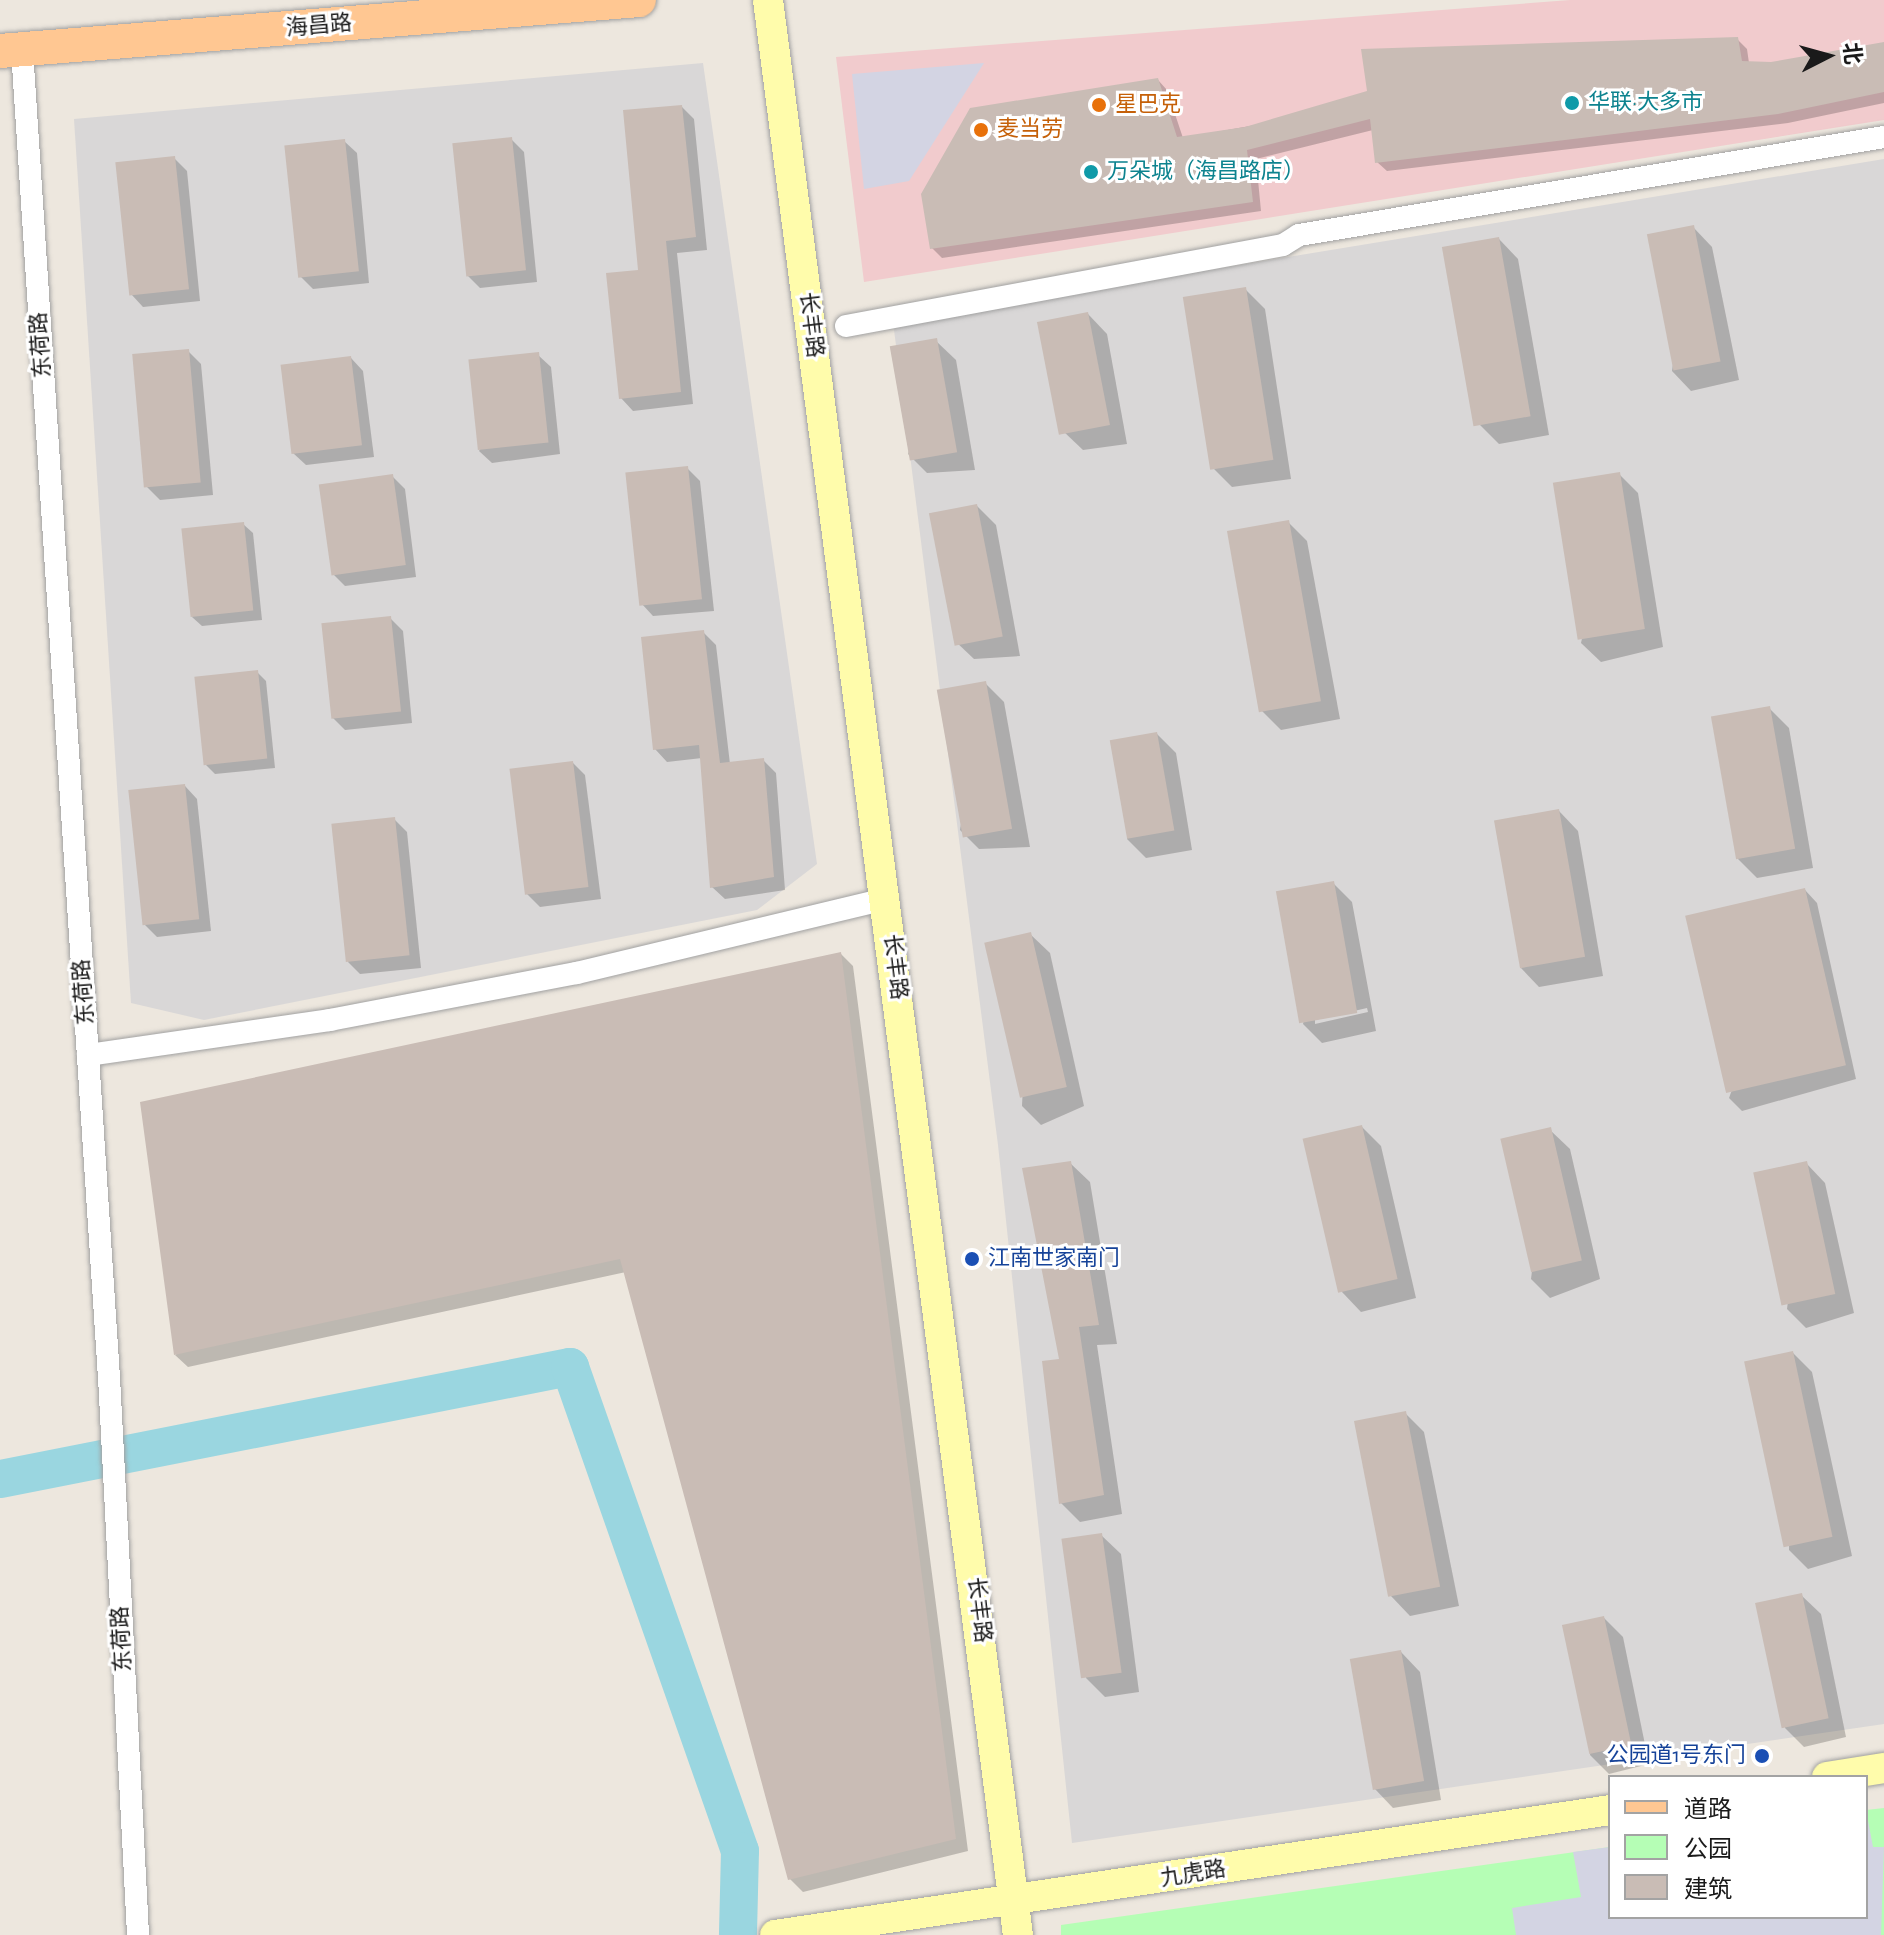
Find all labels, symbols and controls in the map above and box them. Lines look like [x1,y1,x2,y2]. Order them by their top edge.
street label: 海昌路 [285,10,353,42]
north arrow [1788,16,1868,96]
text: 北 [1840,41,1864,66]
place label: 华联·大多市 [1588,90,1703,116]
place label: 星巴克 [1115,92,1181,118]
marker: 华联·大多市 [1563,94,1581,112]
marker: 星巴克 [1090,96,1108,114]
place label: 麦当劳 [997,117,1063,143]
marker: 麦当劳 [972,121,990,139]
place label: 万朵城（海昌路店） [1107,159,1305,185]
marker: 万朵城（海昌路店） [1082,163,1100,181]
street label: 长丰路 [794,291,828,359]
street label: 东荷路 [26,311,56,379]
street label: 长丰路 [878,933,912,1001]
street label: 东荷路 [69,958,99,1026]
place label: 江南世家南门 [988,1246,1120,1272]
marker: 江南世家南门 [963,1250,981,1268]
street label: 长丰路 [962,1576,996,1644]
street label: 东荷路 [107,1605,137,1673]
place label: 公园道1号东门 [1606,1743,1746,1769]
marker: 公园道1号东门 [1753,1747,1771,1765]
legend [1608,1775,1868,1919]
text: 道路 [1684,1798,1732,1822]
text: 公园 [1684,1838,1732,1862]
street label: 九虎路 [1158,1856,1228,1892]
text: 建筑 [1684,1878,1732,1902]

